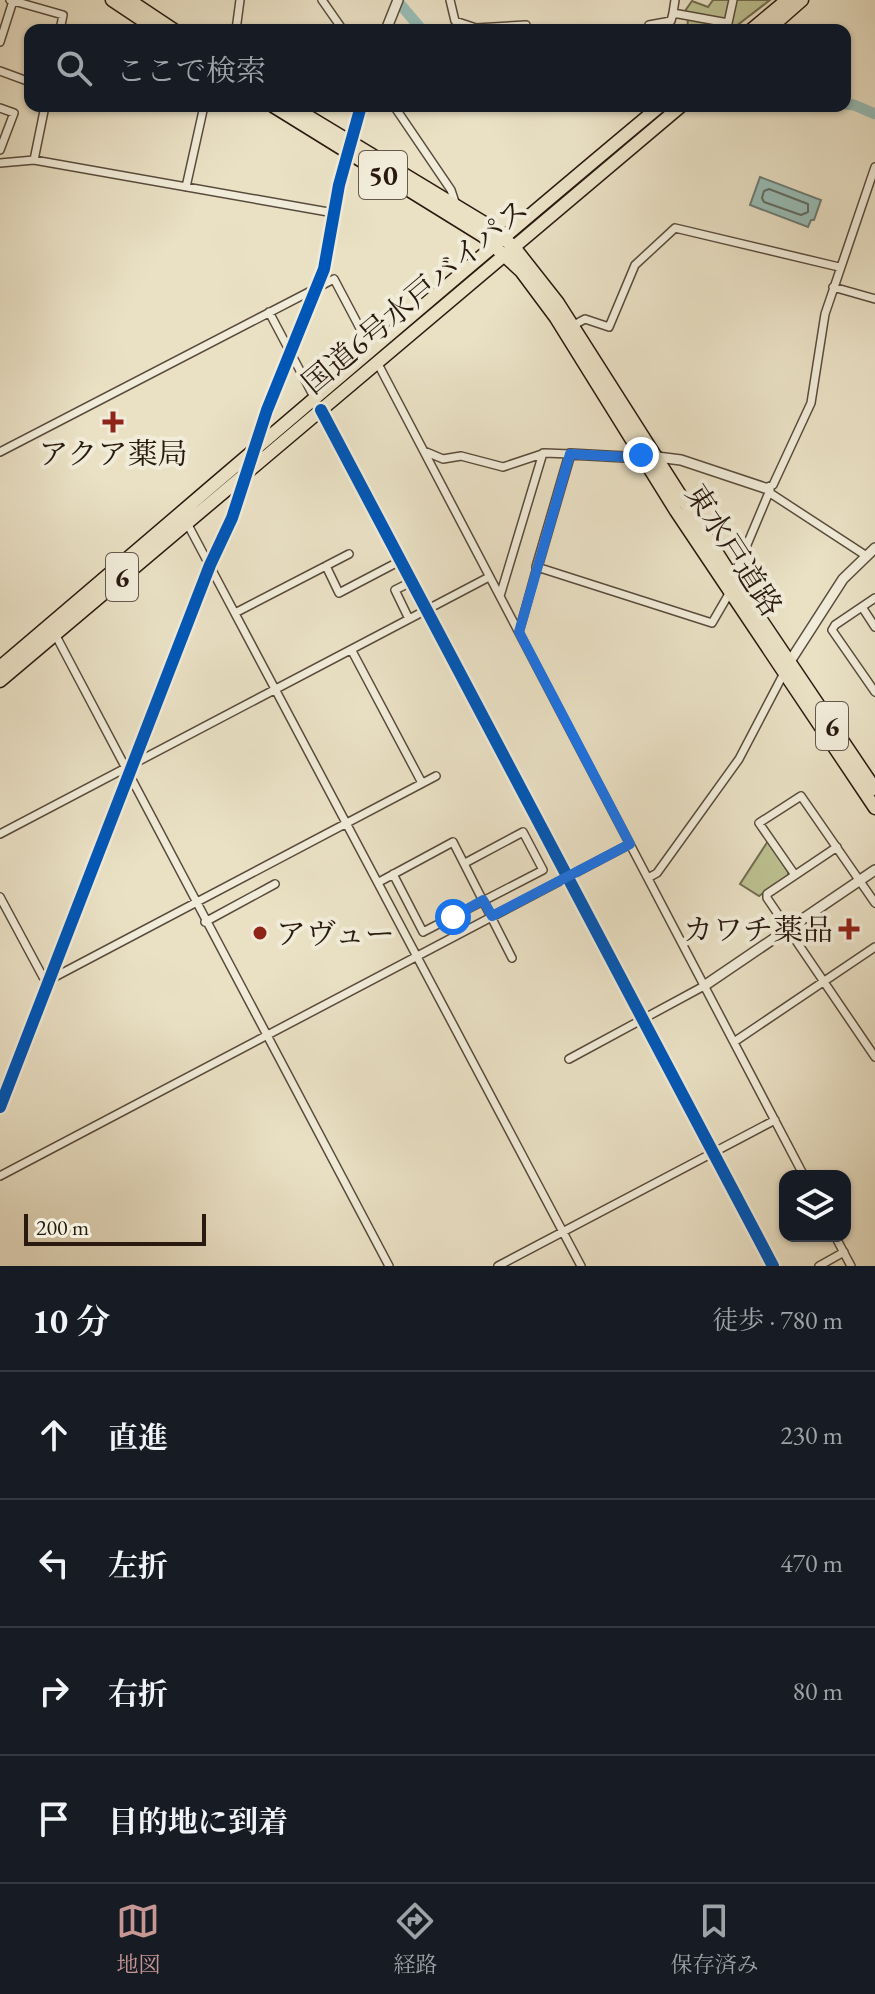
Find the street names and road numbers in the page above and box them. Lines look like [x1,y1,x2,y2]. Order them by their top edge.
road number: 50 [359,151,407,199]
street label: 国道6号水戸バイパス [294,190,536,402]
street label: 東水戸道路 [677,476,791,624]
road number: 6 [106,553,138,601]
road number: 6 [816,702,848,750]

